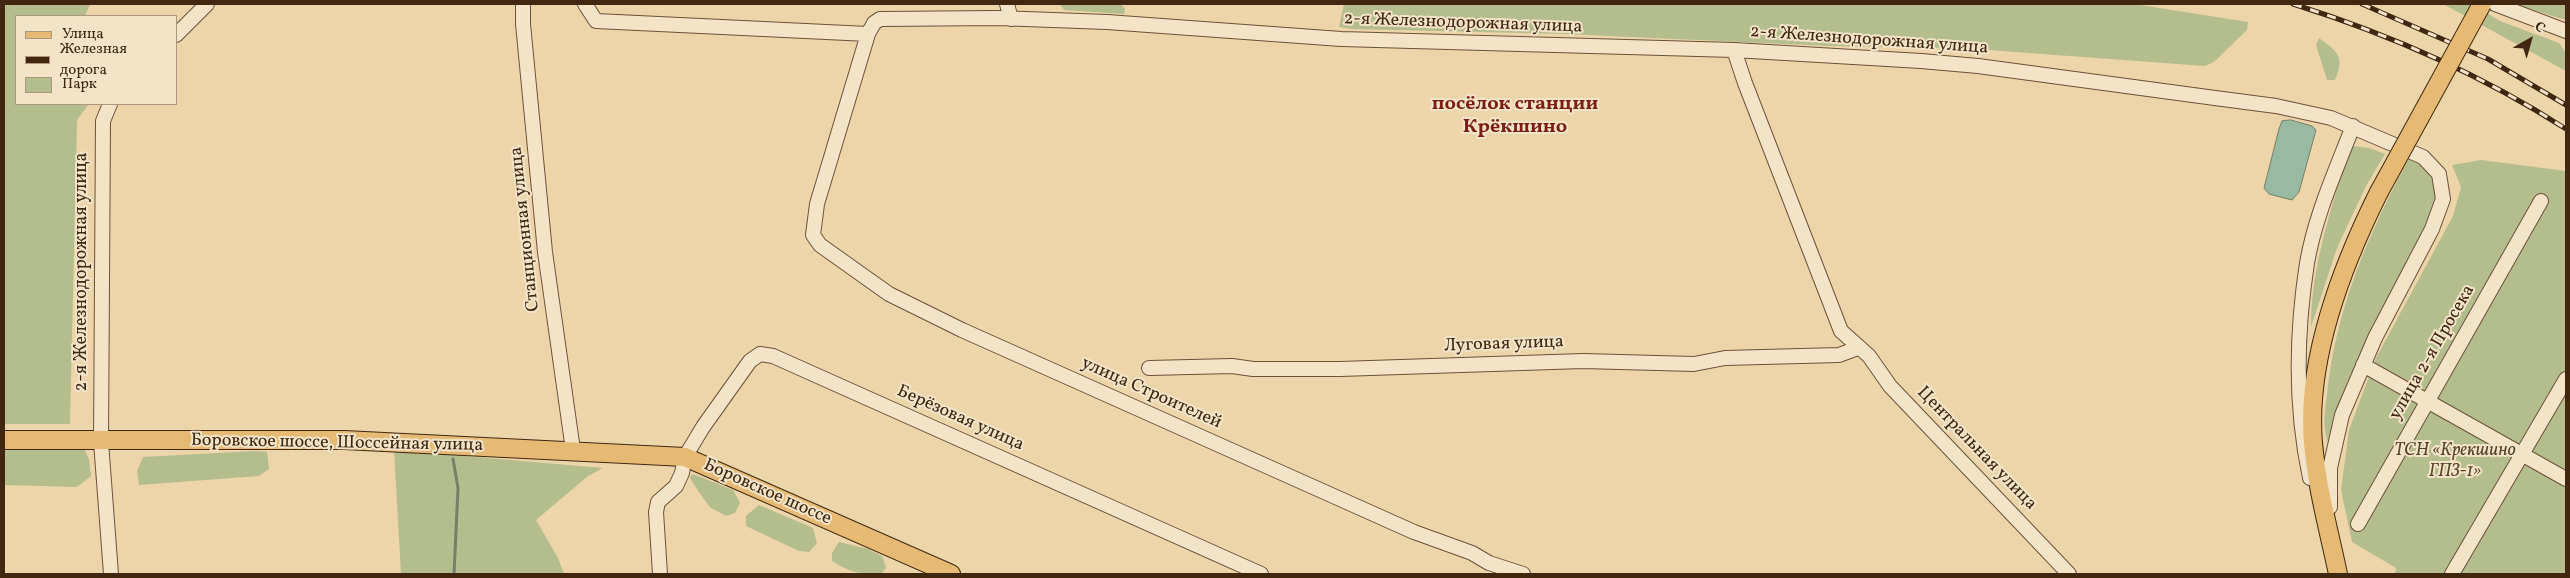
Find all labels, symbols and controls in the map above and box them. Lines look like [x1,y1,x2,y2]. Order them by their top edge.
street label: 2-я Железнодорожная улица [1343,9,1583,39]
legend [15,15,178,105]
north arrow [2505,15,2555,65]
text: С [2530,18,2549,38]
street label: 2-я Железнодорожная улица [1749,22,1989,60]
text: Улица [62,24,104,45]
text: Железная дорога [60,39,127,81]
text: Парк [62,74,97,95]
district label: посёлок станции Крёкшино [1432,93,1598,140]
street label: Станционная улица [507,145,545,313]
street label: 2-я Железнодорожная улица [72,153,94,391]
street label: улица 2-я Просека [2386,282,2480,424]
street label: Луговая улица [1444,332,1564,358]
street label: улица Строителей [1077,353,1225,435]
street label: Берёзовая улица [893,381,1027,457]
street label: Центральная улица [1911,383,2041,515]
street label: Боровское шоссе, Шоссейная улица [191,431,483,457]
park label: ТСН «Крекшино ГПЗ-1» [2394,441,2516,484]
street label: Боровское шоссе [700,455,834,531]

